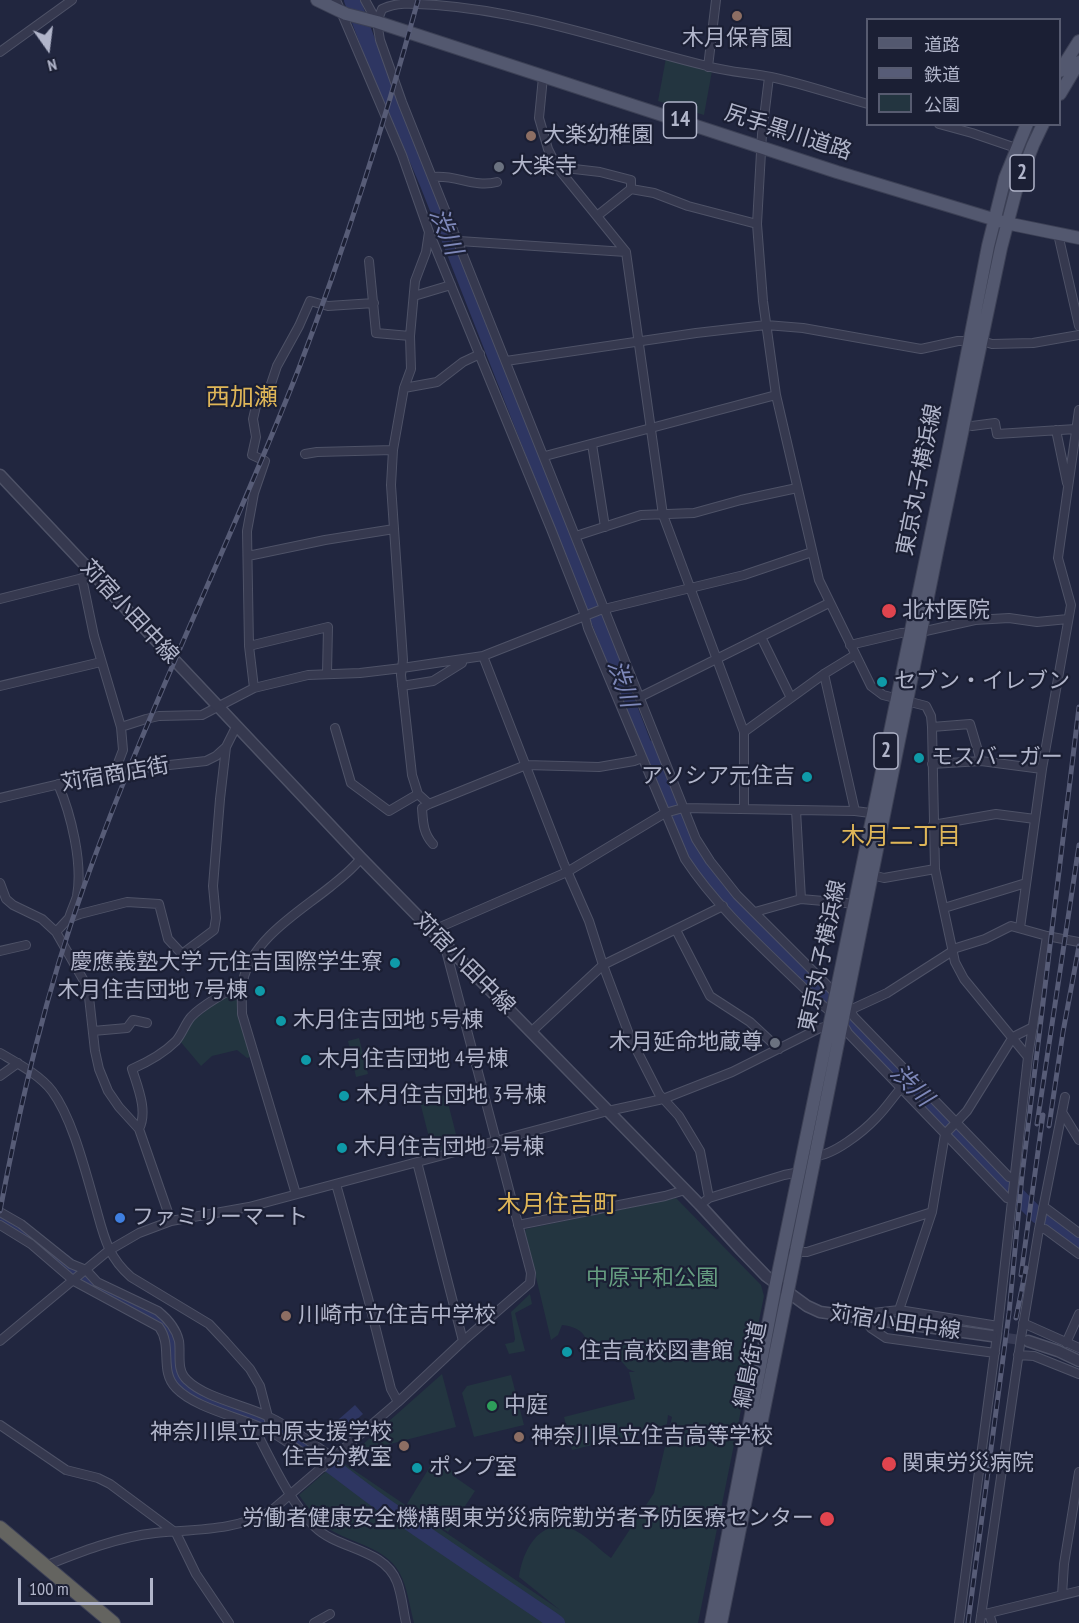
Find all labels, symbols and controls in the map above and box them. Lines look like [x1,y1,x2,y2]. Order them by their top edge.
marker: 木月保育園 [730,9,744,23]
north arrow [18,18,78,78]
legend [866,18,1061,126]
place label: 木月保育園 [682,26,792,52]
text: 道路 [924,33,960,56]
text: N [46,55,59,76]
text: 鉄道 [924,63,960,86]
text: 公園 [924,93,960,116]
street label: 尻手黒川道路 [721,100,855,166]
road number: 14 [664,102,696,138]
place label: 大楽幼稚園 [543,123,653,149]
marker: 大楽幼稚園 [524,129,538,143]
place label: 大楽寺 [511,154,577,180]
road number: 2 [1010,155,1034,191]
marker: 大楽寺 [492,160,506,174]
water label: 渋川 [423,204,467,260]
district label: 西加瀬 [206,384,278,412]
street label: 東京丸子横浜線 [892,402,948,558]
street label: 苅宿小田中線 [74,555,184,669]
place label: 北村医院 [902,598,990,624]
marker: 北村医院 [880,602,898,620]
water label: 渋川 [601,657,643,711]
place label: セブン・イレブン [894,669,1070,695]
marker: セブン・イレブン [875,675,889,689]
road number: 2 [874,733,898,769]
place label: モスバーガー [931,745,1063,771]
marker: モスバーガー [912,751,926,765]
street label: 苅宿商店街 [59,752,171,798]
place label: アソシア元住吉 [641,764,795,790]
marker: アソシア元住吉 [800,770,814,784]
district label: 木月二丁目 [841,823,961,851]
street label: 東京丸子横浜線 [794,878,852,1034]
street label: 苅宿小田中線 [408,908,520,1020]
place label: 慶應義塾大学 元住吉国際学生寮 [70,950,383,976]
marker: 慶應義塾大学 元住吉国際学生寮 [388,956,402,970]
place label: 木月住吉団地 7号棟 [57,978,248,1004]
marker: 木月住吉団地 7号棟 [253,984,267,998]
place label: 木月住吉団地 5号棟 [293,1008,484,1034]
marker: 木月住吉団地 5号棟 [274,1014,288,1028]
place label: 木月延命地蔵尊 [609,1030,763,1056]
marker: 木月延命地蔵尊 [768,1036,782,1050]
place label: 木月住吉団地 4号棟 [318,1047,509,1073]
marker: 木月住吉団地 4号棟 [299,1053,313,1067]
water label: 渋川 [884,1059,938,1113]
place label: 木月住吉団地 3号棟 [356,1083,547,1109]
marker: 木月住吉団地 3号棟 [337,1089,351,1103]
place label: 木月住吉団地 2号棟 [354,1135,545,1161]
marker: 木月住吉団地 2号棟 [335,1141,349,1155]
district label: 木月住吉町 [497,1191,617,1219]
place label: ファミリーマート [132,1205,308,1231]
marker: ファミリーマート [113,1211,127,1225]
park label: 中原平和公園 [586,1266,718,1292]
street label: 苅宿小田中線 [828,1301,962,1345]
place label: 川崎市立住吉中学校 [298,1303,496,1329]
marker: 川崎市立住吉中学校 [279,1309,293,1323]
street label: 綱島街道 [730,1319,772,1411]
place label: 住吉高校図書館 [579,1339,733,1365]
marker: 住吉高校図書館 [560,1345,574,1359]
place label: 中庭 [504,1393,548,1419]
marker: 中庭 [485,1399,499,1413]
place label: 神奈川県立中原支援学校 住吉分教室 [150,1420,392,1472]
place label: 神奈川県立住吉高等学校 [531,1424,773,1450]
marker: 神奈川県立住吉高等学校 [512,1430,526,1444]
marker: 神奈川県立中原支援学校 住吉分教室 [397,1439,411,1453]
place label: 関東労災病院 [902,1451,1034,1477]
place label: ポンプ室 [429,1455,517,1481]
marker: 関東労災病院 [880,1455,898,1473]
marker: ポンプ室 [410,1461,424,1475]
place label: 労働者健康安全機構関東労災病院勤労者予防医療センター [242,1506,814,1532]
marker: 労働者健康安全機構関東労災病院勤労者予防医療センター [818,1510,836,1528]
scale bar [21,1566,156,1604]
text: 100 m [29,1577,69,1600]

